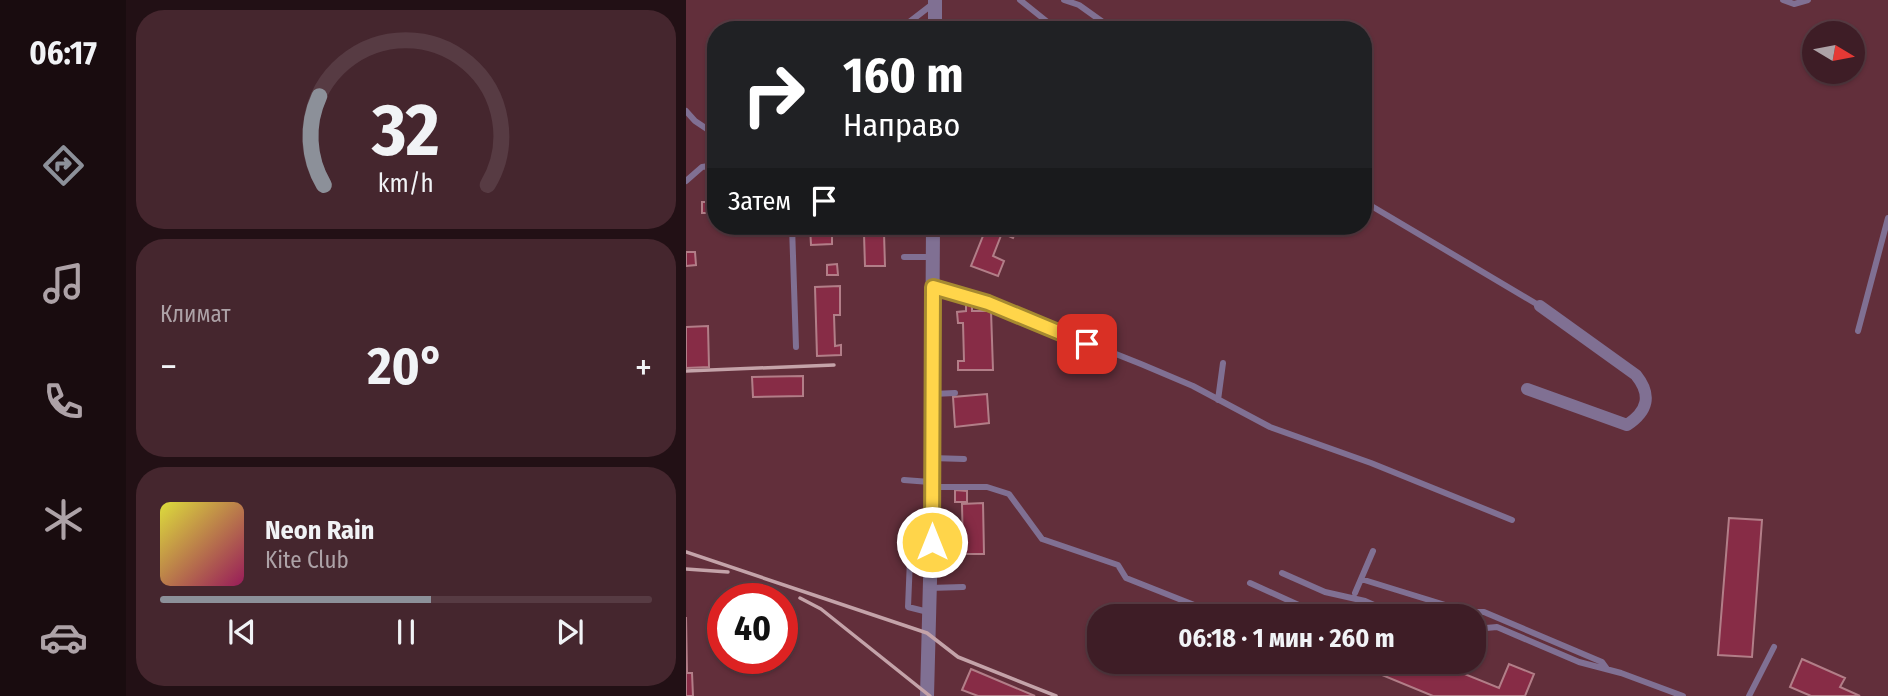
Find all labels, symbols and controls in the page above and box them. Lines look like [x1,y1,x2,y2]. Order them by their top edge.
north arrow [1802,21,1866,84]
map controls [1802,21,1865,84]
text: 06:17 [29,34,97,72]
text: 160 m [843,46,964,105]
icon: right [728,49,819,140]
text: 32 [371,88,440,175]
text: Направо [843,106,960,144]
icon: directions [39,141,88,190]
text: km/h [378,169,434,199]
icon: arrive [805,182,843,220]
text: Затем [728,186,791,217]
icon: music [39,259,88,308]
text: Климат [160,300,231,328]
pin [1057,314,1117,374]
icon: arrive [1068,325,1106,363]
text: 20° [368,335,444,398]
text: − [160,344,177,390]
text: + [635,344,652,390]
icon: phone [39,377,88,426]
icon: climate [39,495,88,544]
position arrow [895,505,969,579]
text: Neon Rain [265,515,374,546]
text: Kite Club [265,546,349,574]
speed limit sign: 40 [707,583,798,674]
icon: car [39,613,88,662]
icon: previous [223,613,261,651]
icon: pause [387,613,425,651]
icon: next [551,613,589,651]
text: 06:18 · 1 мин · 260 m [1178,623,1395,654]

